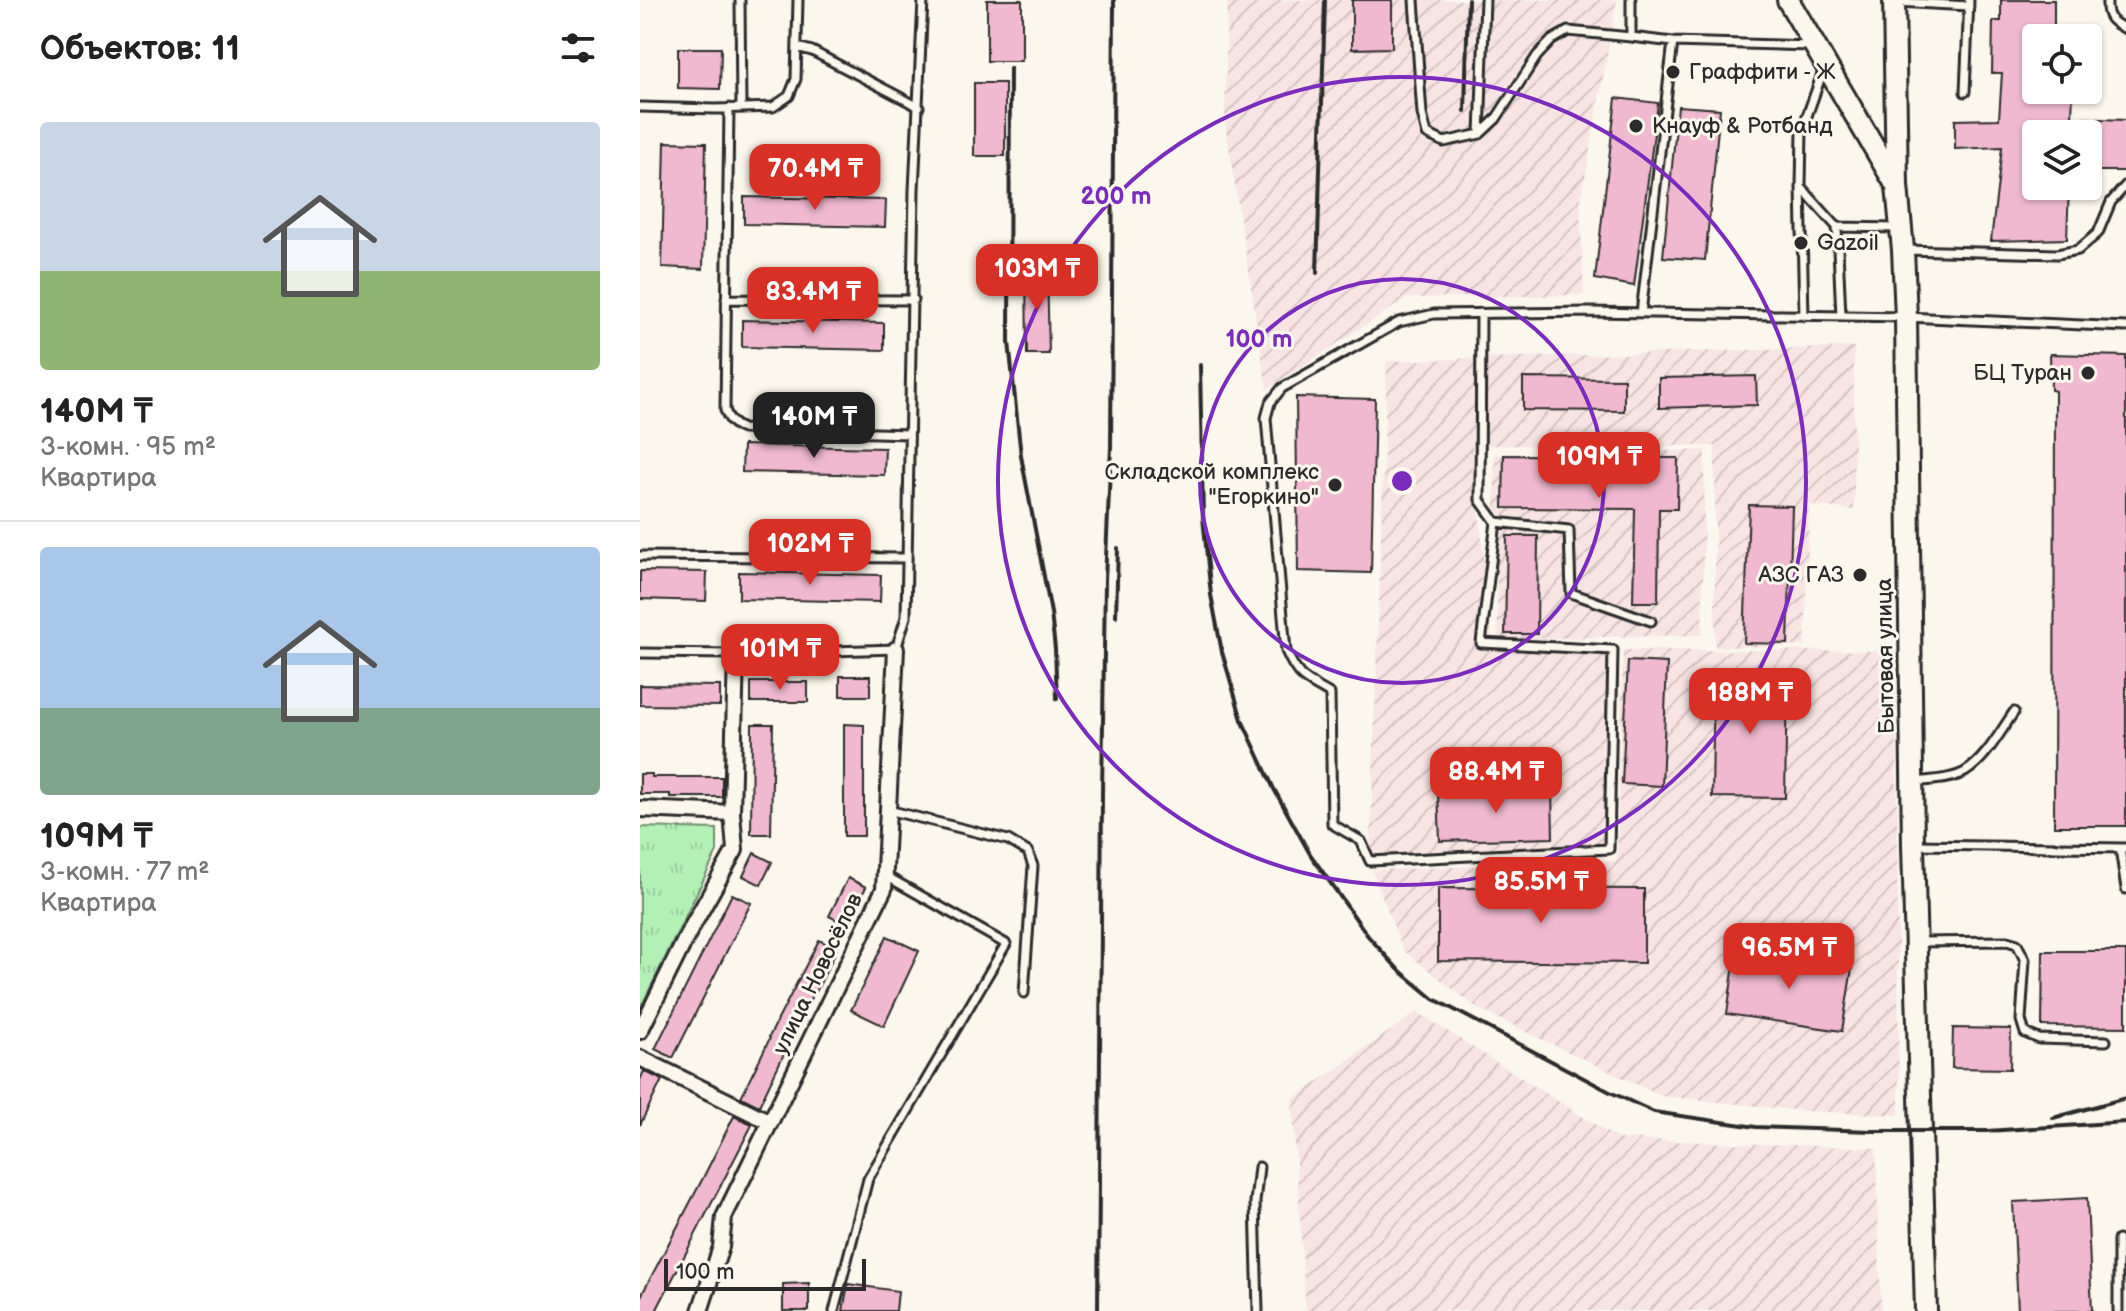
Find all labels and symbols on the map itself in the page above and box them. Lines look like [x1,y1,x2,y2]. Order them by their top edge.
place label: Граффити - Ж [1689,59,1836,86]
marker: Граффити - Ж [1664,63,1682,81]
place label: Кнауф & Ротбанд [1652,113,1833,140]
marker: Кнауф & Ротбанд [1627,117,1645,135]
pin: 70.4M ₸ [741,144,889,212]
text: 200 m [1081,182,1151,211]
place label: Gazoil [1817,230,1879,257]
marker: Gazoil [1792,234,1810,252]
pin: 103M ₸ [972,244,1102,312]
pin: 83.4M ₸ [739,267,887,335]
text: 100 m [1226,325,1292,354]
place label: БЦ Туран [1973,360,2072,387]
marker: БЦ Туран [2079,364,2097,382]
pin: 140M ₸ [749,392,879,460]
pin: 109M ₸ [1534,432,1664,500]
place label: Складской комплекс "Егоркино" [1104,459,1319,511]
centre of rings [1388,467,1416,495]
marker: Складской комплекс "Егоркино" [1326,476,1344,494]
pin: 102M ₸ [745,519,875,587]
place label: АЗС ГАЗ [1758,562,1844,589]
marker: АЗС ГАЗ [1851,566,1869,584]
street label: Бытовая улица [1871,578,1901,734]
pin: 101M ₸ [715,624,845,692]
pin: 188M ₸ [1685,668,1815,736]
pin: 88.4M ₸ [1422,747,1570,815]
pin: 85.5M ₸ [1467,857,1615,925]
street label: улица Новосёлов [767,889,869,1059]
pin: 96.5M ₸ [1715,923,1863,991]
scale bar [664,1255,866,1291]

